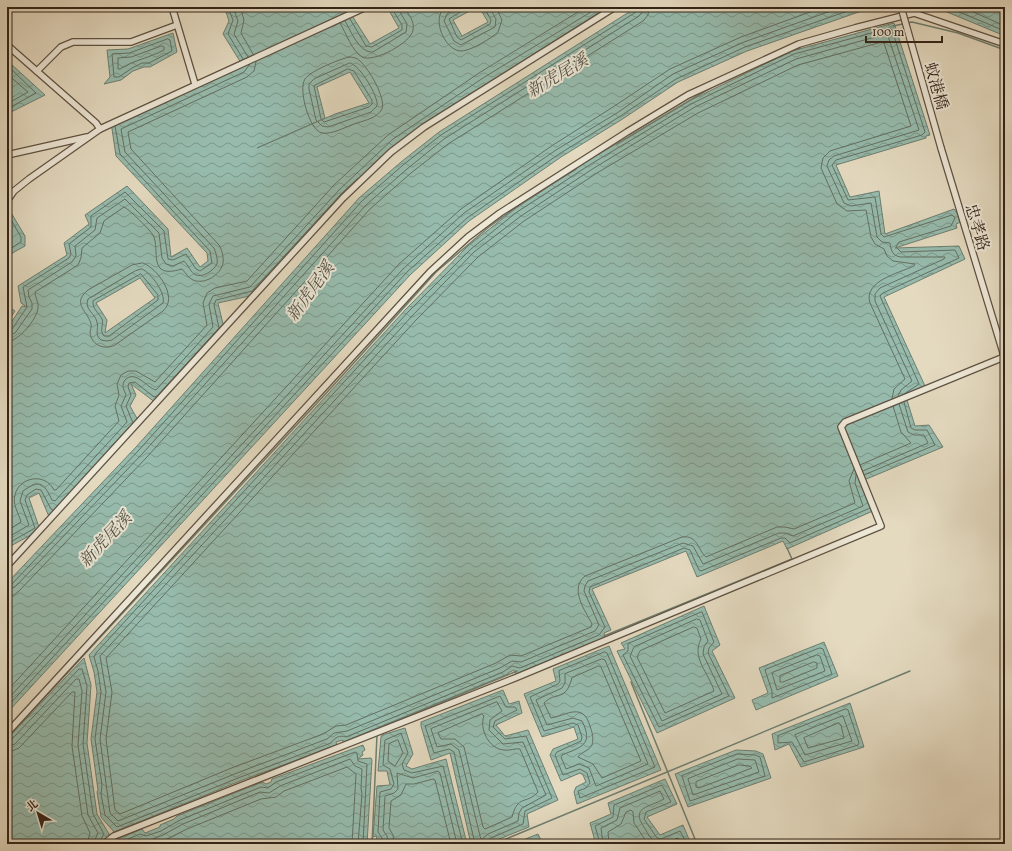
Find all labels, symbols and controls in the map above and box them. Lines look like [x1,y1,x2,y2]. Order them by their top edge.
scale bar [866,18,942,44]
text: 100 m [872,25,905,41]
water label: 新虎尾溪 [523,48,595,104]
street label: 蚊港橋 [918,60,952,113]
street label: 忠孝路 [959,201,994,254]
water label: 新虎尾溪 [282,256,342,326]
water label: 新虎尾溪 [74,506,139,573]
north arrow [18,793,58,833]
text: 北 [24,797,42,816]

